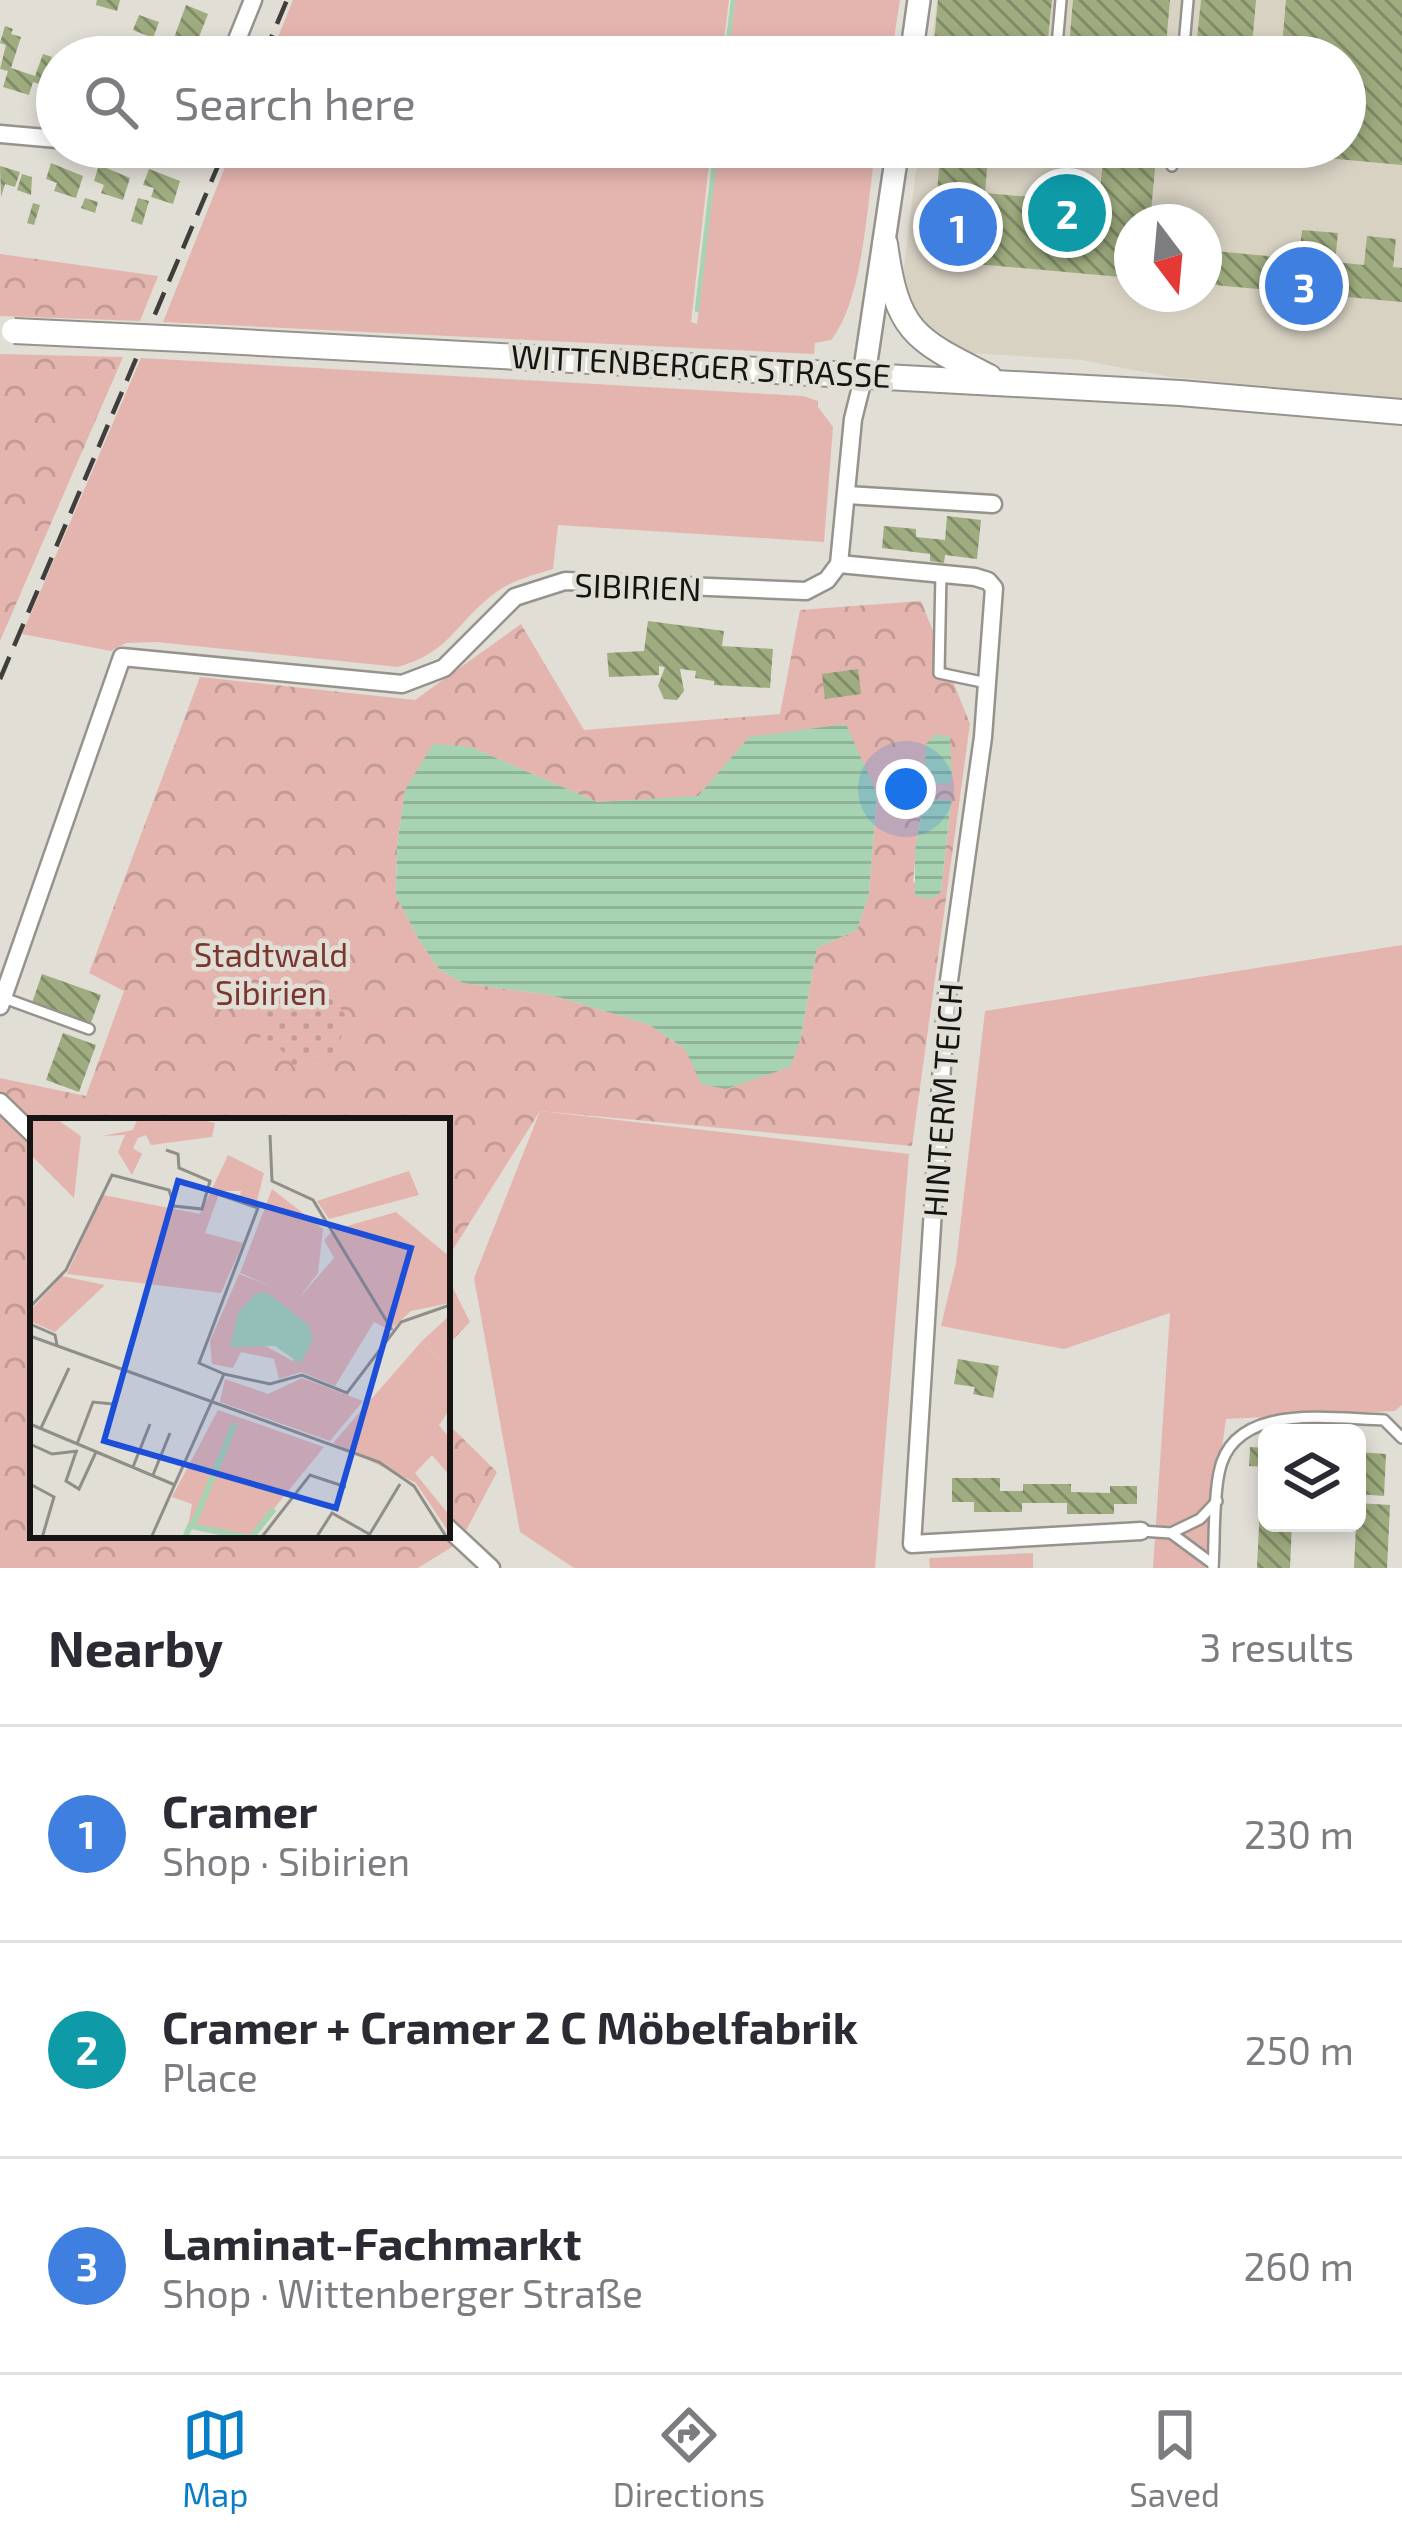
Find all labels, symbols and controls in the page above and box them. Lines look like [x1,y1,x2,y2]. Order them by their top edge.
search box [36,36,1366,168]
icon: search [78,69,144,135]
text: Search here [174,75,416,129]
pin: 2 [1028,168,1106,258]
pin: 1 [919,182,997,272]
north arrow [1114,204,1222,312]
pin: 3 [1265,241,1343,331]
street label: WITTENBERGER STRASSE [510,335,892,395]
street label: SIBIRIEN [574,564,702,608]
your location [876,759,936,819]
park label: Stadtwald Sibirien [194,934,348,1012]
street label: HINTERM TEICH [914,982,970,1218]
inset map [30,1118,450,1538]
map controls [1258,1424,1366,1532]
button: layers [1258,1424,1366,1532]
text: Nearby [48,1616,223,1677]
text: 3 results [1200,1623,1354,1670]
text: Cramer [162,1783,317,1837]
text: 1 [79,1810,95,1857]
text: 230 m [1244,1810,1354,1857]
text: Shop · Sibirien [162,1837,410,1884]
text: Cramer + Cramer 2 C Möbelfabrik [162,1999,858,2053]
text: 2 [76,2026,98,2073]
text: 250 m [1245,2026,1354,2073]
text: Place [162,2053,258,2100]
text: Laminat-Fachmarkt [162,2215,581,2269]
text: 3 [76,2242,98,2289]
text: 260 m [1243,2242,1354,2289]
text: Shop · Wittenberger Straße [162,2269,643,2316]
tab: Map [182,2402,248,2514]
tab: Directions [613,2402,765,2514]
tab: Saved [1129,2402,1220,2514]

